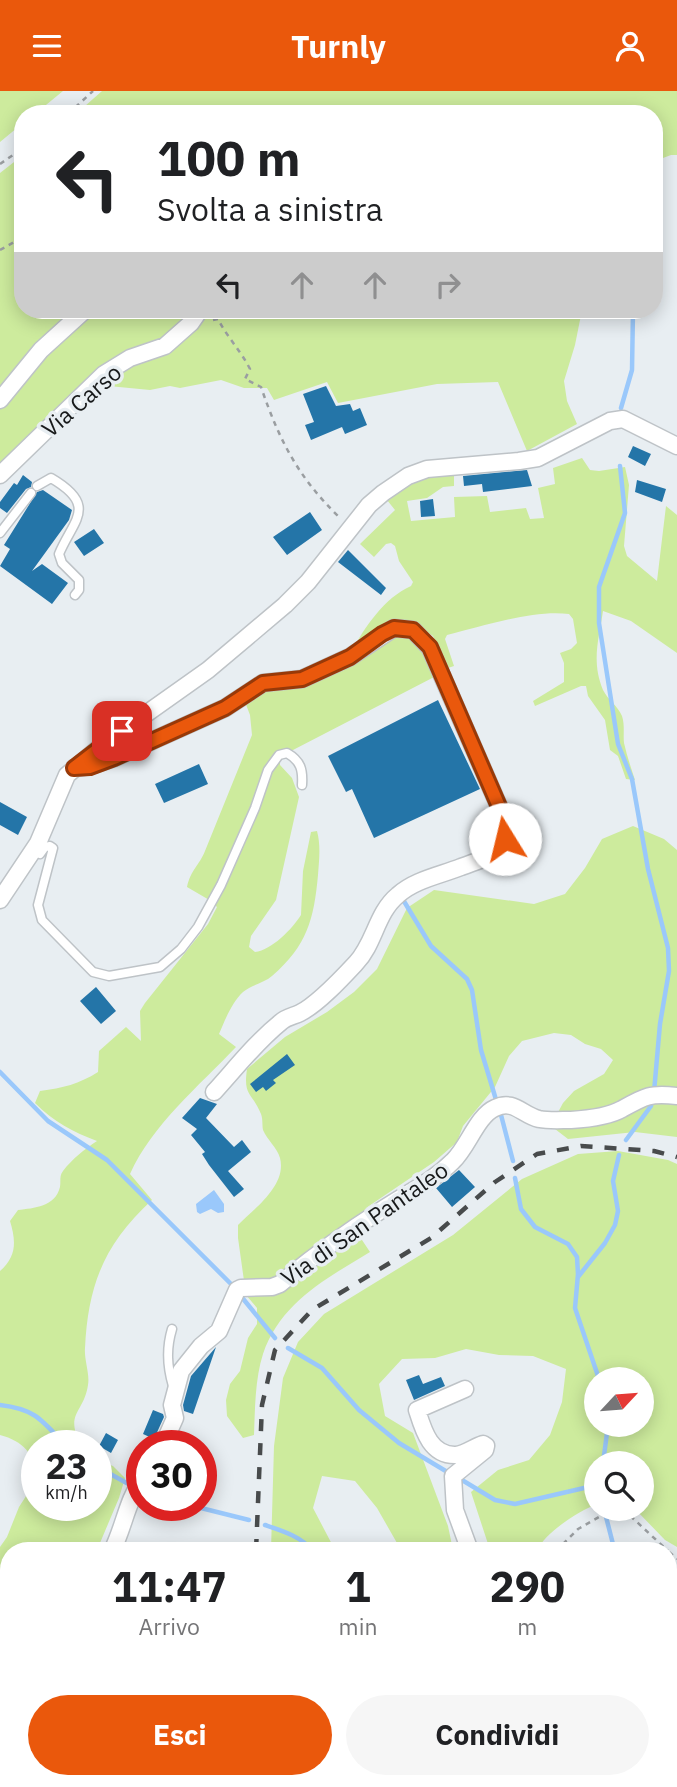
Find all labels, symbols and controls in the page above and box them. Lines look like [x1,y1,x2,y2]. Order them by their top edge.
text: Turnly [291,25,386,67]
icon: menu [28,27,66,65]
icon: person [611,27,649,65]
text: 100 m [157,126,301,189]
icon: left [42,133,133,224]
text: Svolta a sinistra [157,188,383,230]
icon: left [210,266,248,304]
icon: ahead [283,266,321,304]
icon: ahead [356,266,394,304]
icon: right [429,266,467,304]
street label: Via Carso [35,357,127,443]
pin [92,701,152,761]
icon: arrive [103,712,141,750]
position arrow [468,802,542,876]
street label: Via di San Pantaleo [275,1154,453,1292]
north arrow [584,1367,654,1437]
map controls [584,1367,654,1521]
speed limit sign: 30 [126,1430,217,1521]
text: 23 [45,1443,88,1489]
button: search [584,1451,654,1521]
text: km/h [45,1481,88,1504]
text: 11:47 [112,1559,227,1614]
text: 1 [345,1559,371,1614]
text: 290 [489,1559,565,1614]
text: Arrivo [139,1611,200,1641]
text: min [339,1611,377,1641]
text: m [517,1611,537,1641]
button: Esci [28,1695,332,1775]
button: Condividi [346,1695,649,1775]

